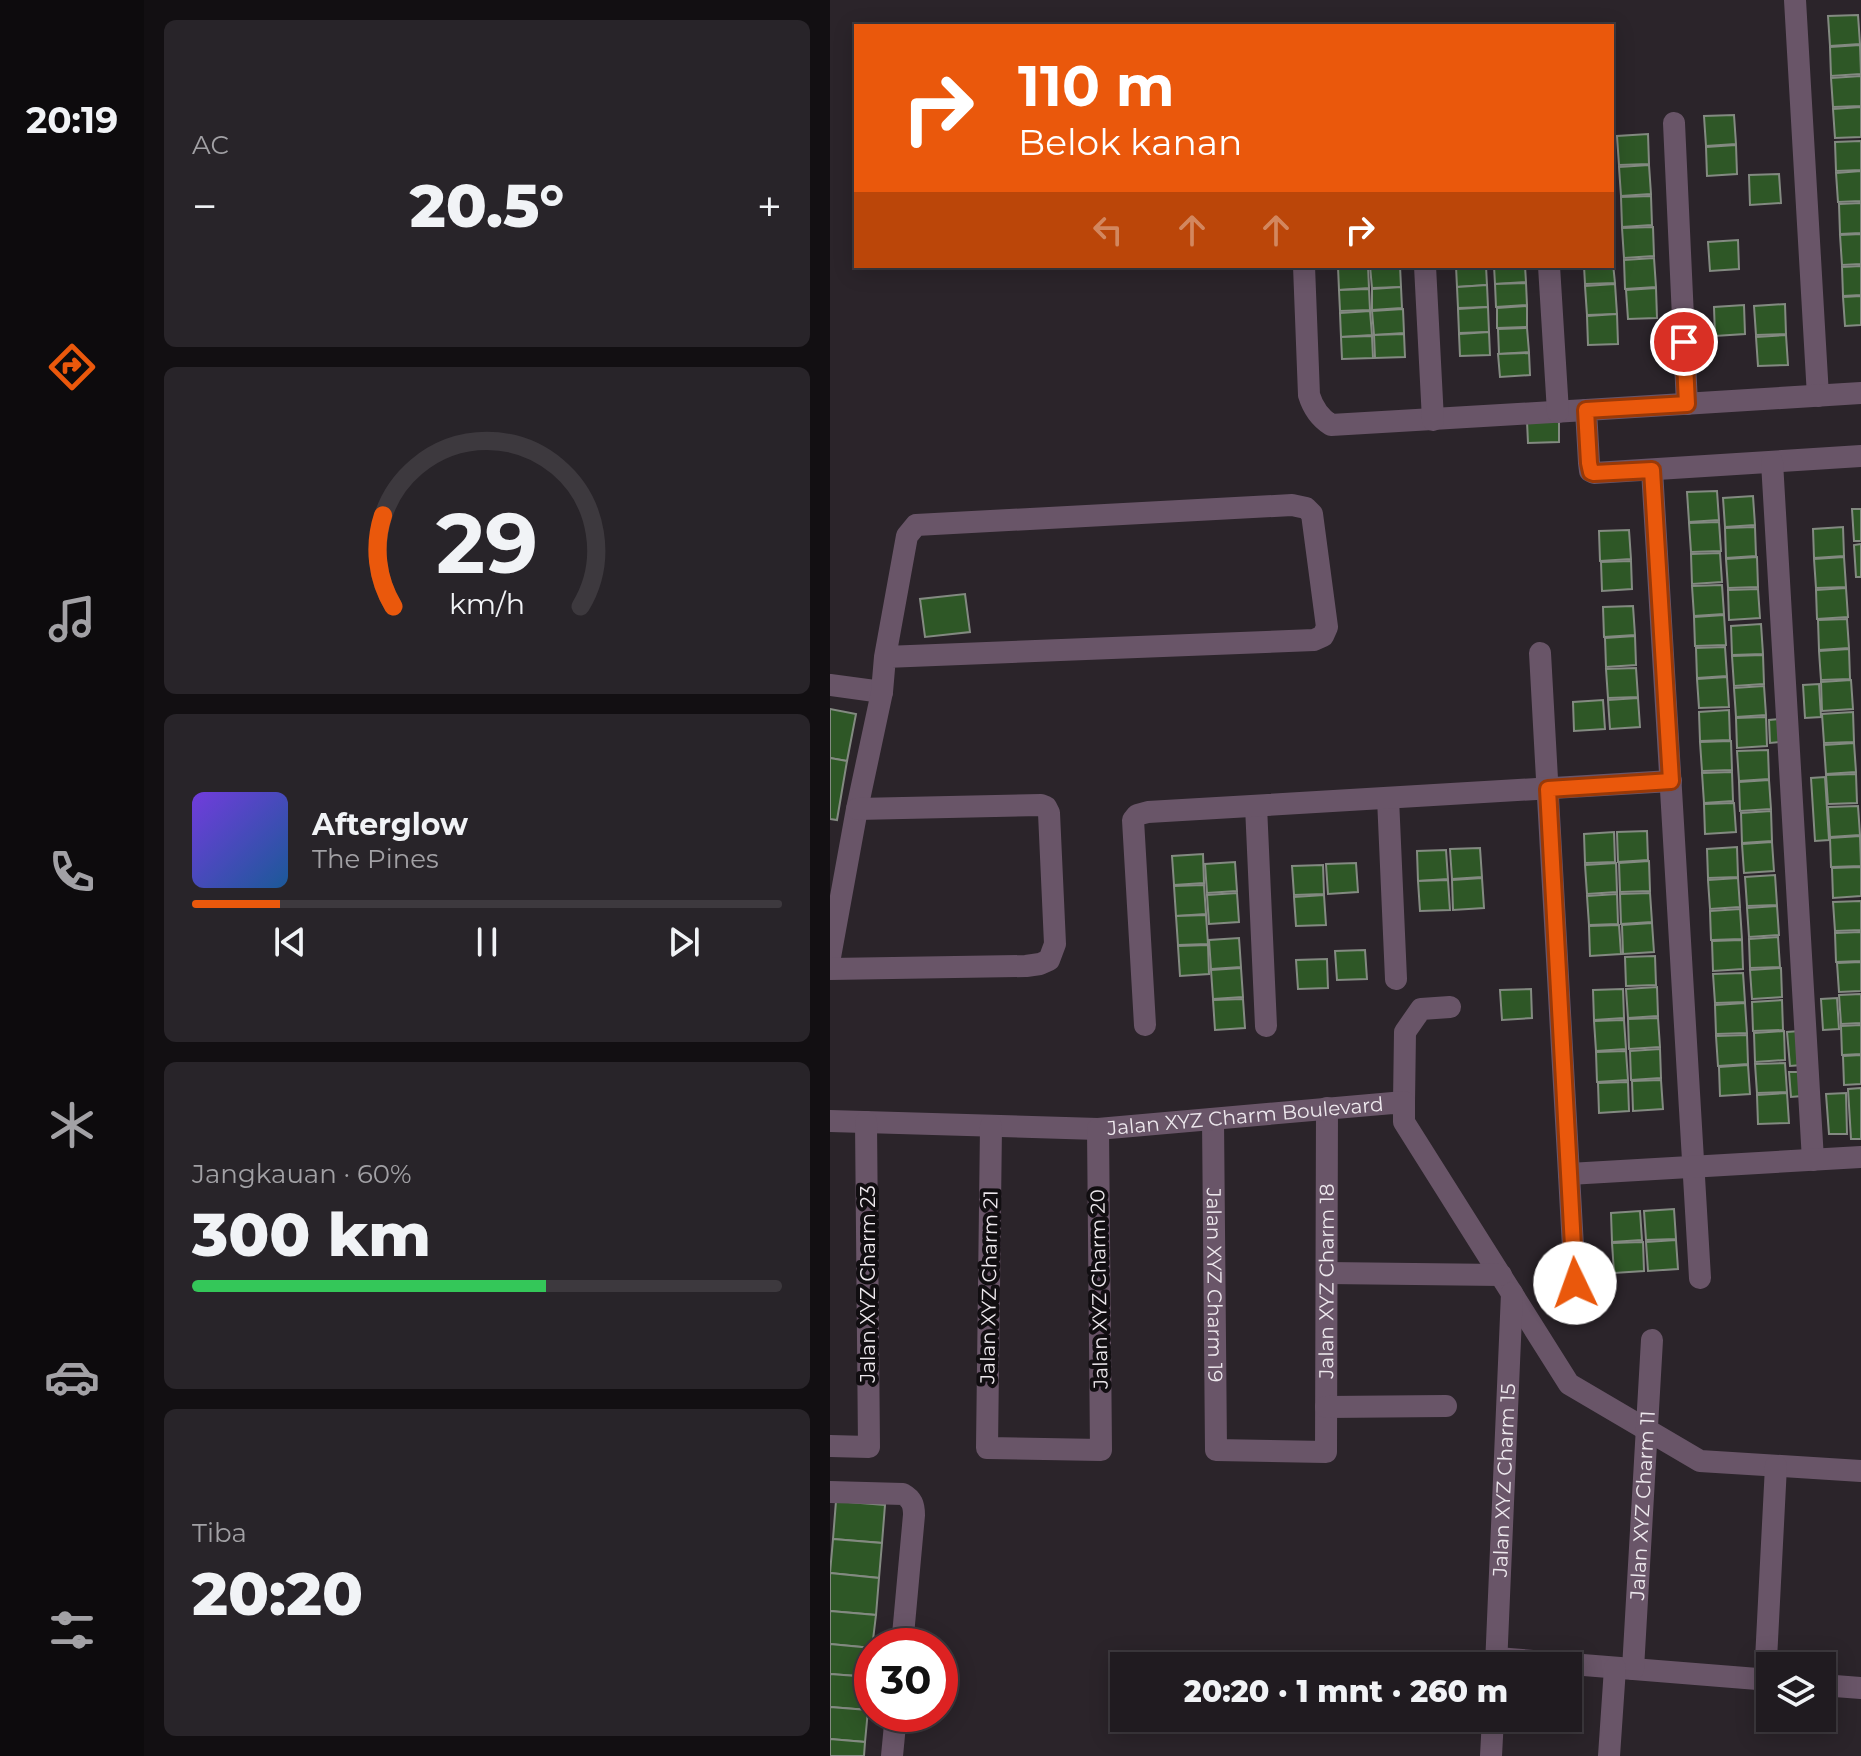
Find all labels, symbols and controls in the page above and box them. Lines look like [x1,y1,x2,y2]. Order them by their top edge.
text: 110 m [1018,52,1175,120]
icon: right [886,56,990,160]
text: 20:19 [26,98,118,142]
text: Belok kanan [1018,120,1242,164]
text: AC [192,129,229,161]
text: 20.5° [410,169,564,242]
text: − [192,179,217,233]
text: + [757,179,782,233]
icon: left [1086,208,1130,252]
icon: ahead [1170,208,1214,252]
icon: ahead [1254,208,1298,252]
icon: right [1338,208,1382,252]
pin [1650,308,1718,376]
icon: arrive [1662,320,1706,364]
icon: directions [44,339,100,395]
text: 29 [436,491,538,593]
text: km/h [449,586,525,621]
icon: music [44,591,100,647]
text: Afterglow [312,806,468,843]
text: The Pines [312,843,439,875]
icon: phone [44,844,100,900]
icon: previous [268,920,312,964]
icon: pause [465,920,509,964]
icon: next [662,920,706,964]
street label: Jalan XYZ Charm Boulevard [1105,1092,1384,1140]
icon: climate [44,1097,100,1153]
text: Jangkauan · 60% [192,1158,412,1190]
street label: Jalan XYZ Charm 18 [1314,1183,1339,1380]
street label: Jalan XYZ Charm 23 [856,1185,880,1384]
street label: Jalan XYZ Charm 19 [1202,1187,1227,1382]
street label: Jalan XYZ Charm 20 [1085,1189,1113,1390]
street label: Jalan XYZ Charm 21 [975,1190,1003,1385]
text: 300 km [192,1198,431,1271]
position arrow [1533,1241,1617,1325]
icon: car [44,1349,100,1405]
street label: Jalan XYZ Charm 15 [1488,1383,1520,1578]
street label: Jalan XYZ Charm 11 [1625,1410,1660,1602]
text: Tiba [192,1517,247,1549]
text: 20:20 [192,1557,363,1630]
icon: filters [44,1602,100,1658]
speed limit sign: 30 [854,1628,958,1732]
map controls [1756,1652,1836,1732]
button: layers [1756,1652,1836,1732]
text: 20:20 · 1 mnt · 260 m [1184,1673,1508,1710]

